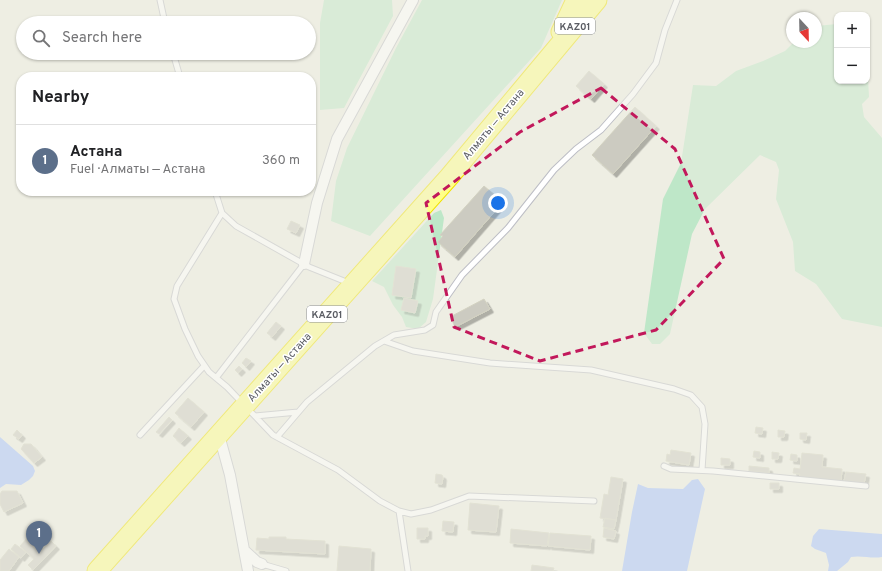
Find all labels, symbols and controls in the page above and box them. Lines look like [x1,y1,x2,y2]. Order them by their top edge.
north arrow [786,12,822,48]
map controls [834,12,870,84]
button: + [834,12,870,48]
search box [16,16,316,60]
road number: KАZ01 [555,18,595,34]
icon: search [30,27,52,49]
text: Search here [62,29,142,48]
button: − [834,48,870,84]
street label: Алматы — Астана [460,86,528,163]
text: Nearby [32,87,89,109]
text: Астана [70,143,122,162]
text: 1 [42,153,48,169]
text: 360 m [262,153,300,169]
text: Fuel · Алматы — Астана [70,162,205,178]
your location [488,193,508,213]
road number: KАZ01 [307,306,347,322]
street label: Алматы — Астана [245,330,315,405]
pin: 1 [26,521,52,554]

